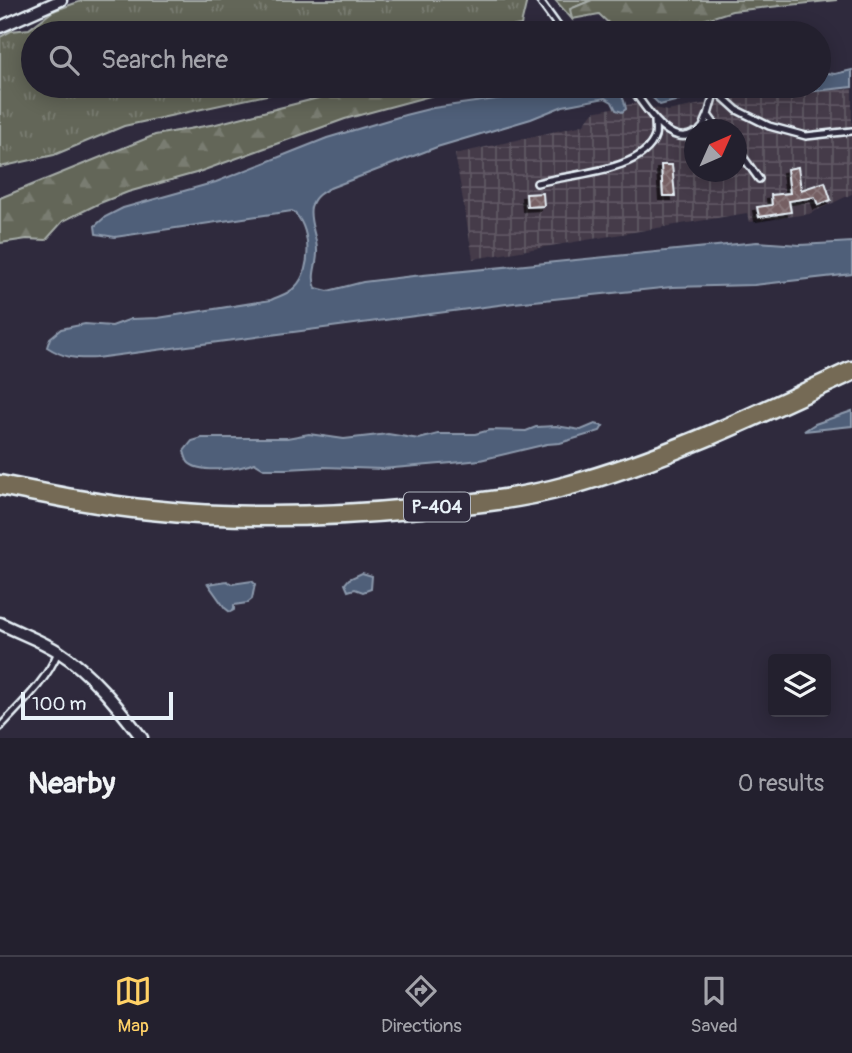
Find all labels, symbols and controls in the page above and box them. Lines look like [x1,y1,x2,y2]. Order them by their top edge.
search box [21,21,831,98]
icon: search [45,41,83,79]
text: Search here [101,44,228,76]
north arrow [684,119,747,182]
road number: Р-404 [404,492,470,522]
map controls [768,654,831,717]
button: layers [768,654,831,717]
scale bar [21,689,173,721]
text: 100 m [32,692,86,716]
text: Nearby [28,765,115,802]
text: 0 results [738,769,824,798]
tab: Map [114,972,152,1038]
tab: Directions [381,972,462,1038]
tab: Saved [690,972,738,1038]

